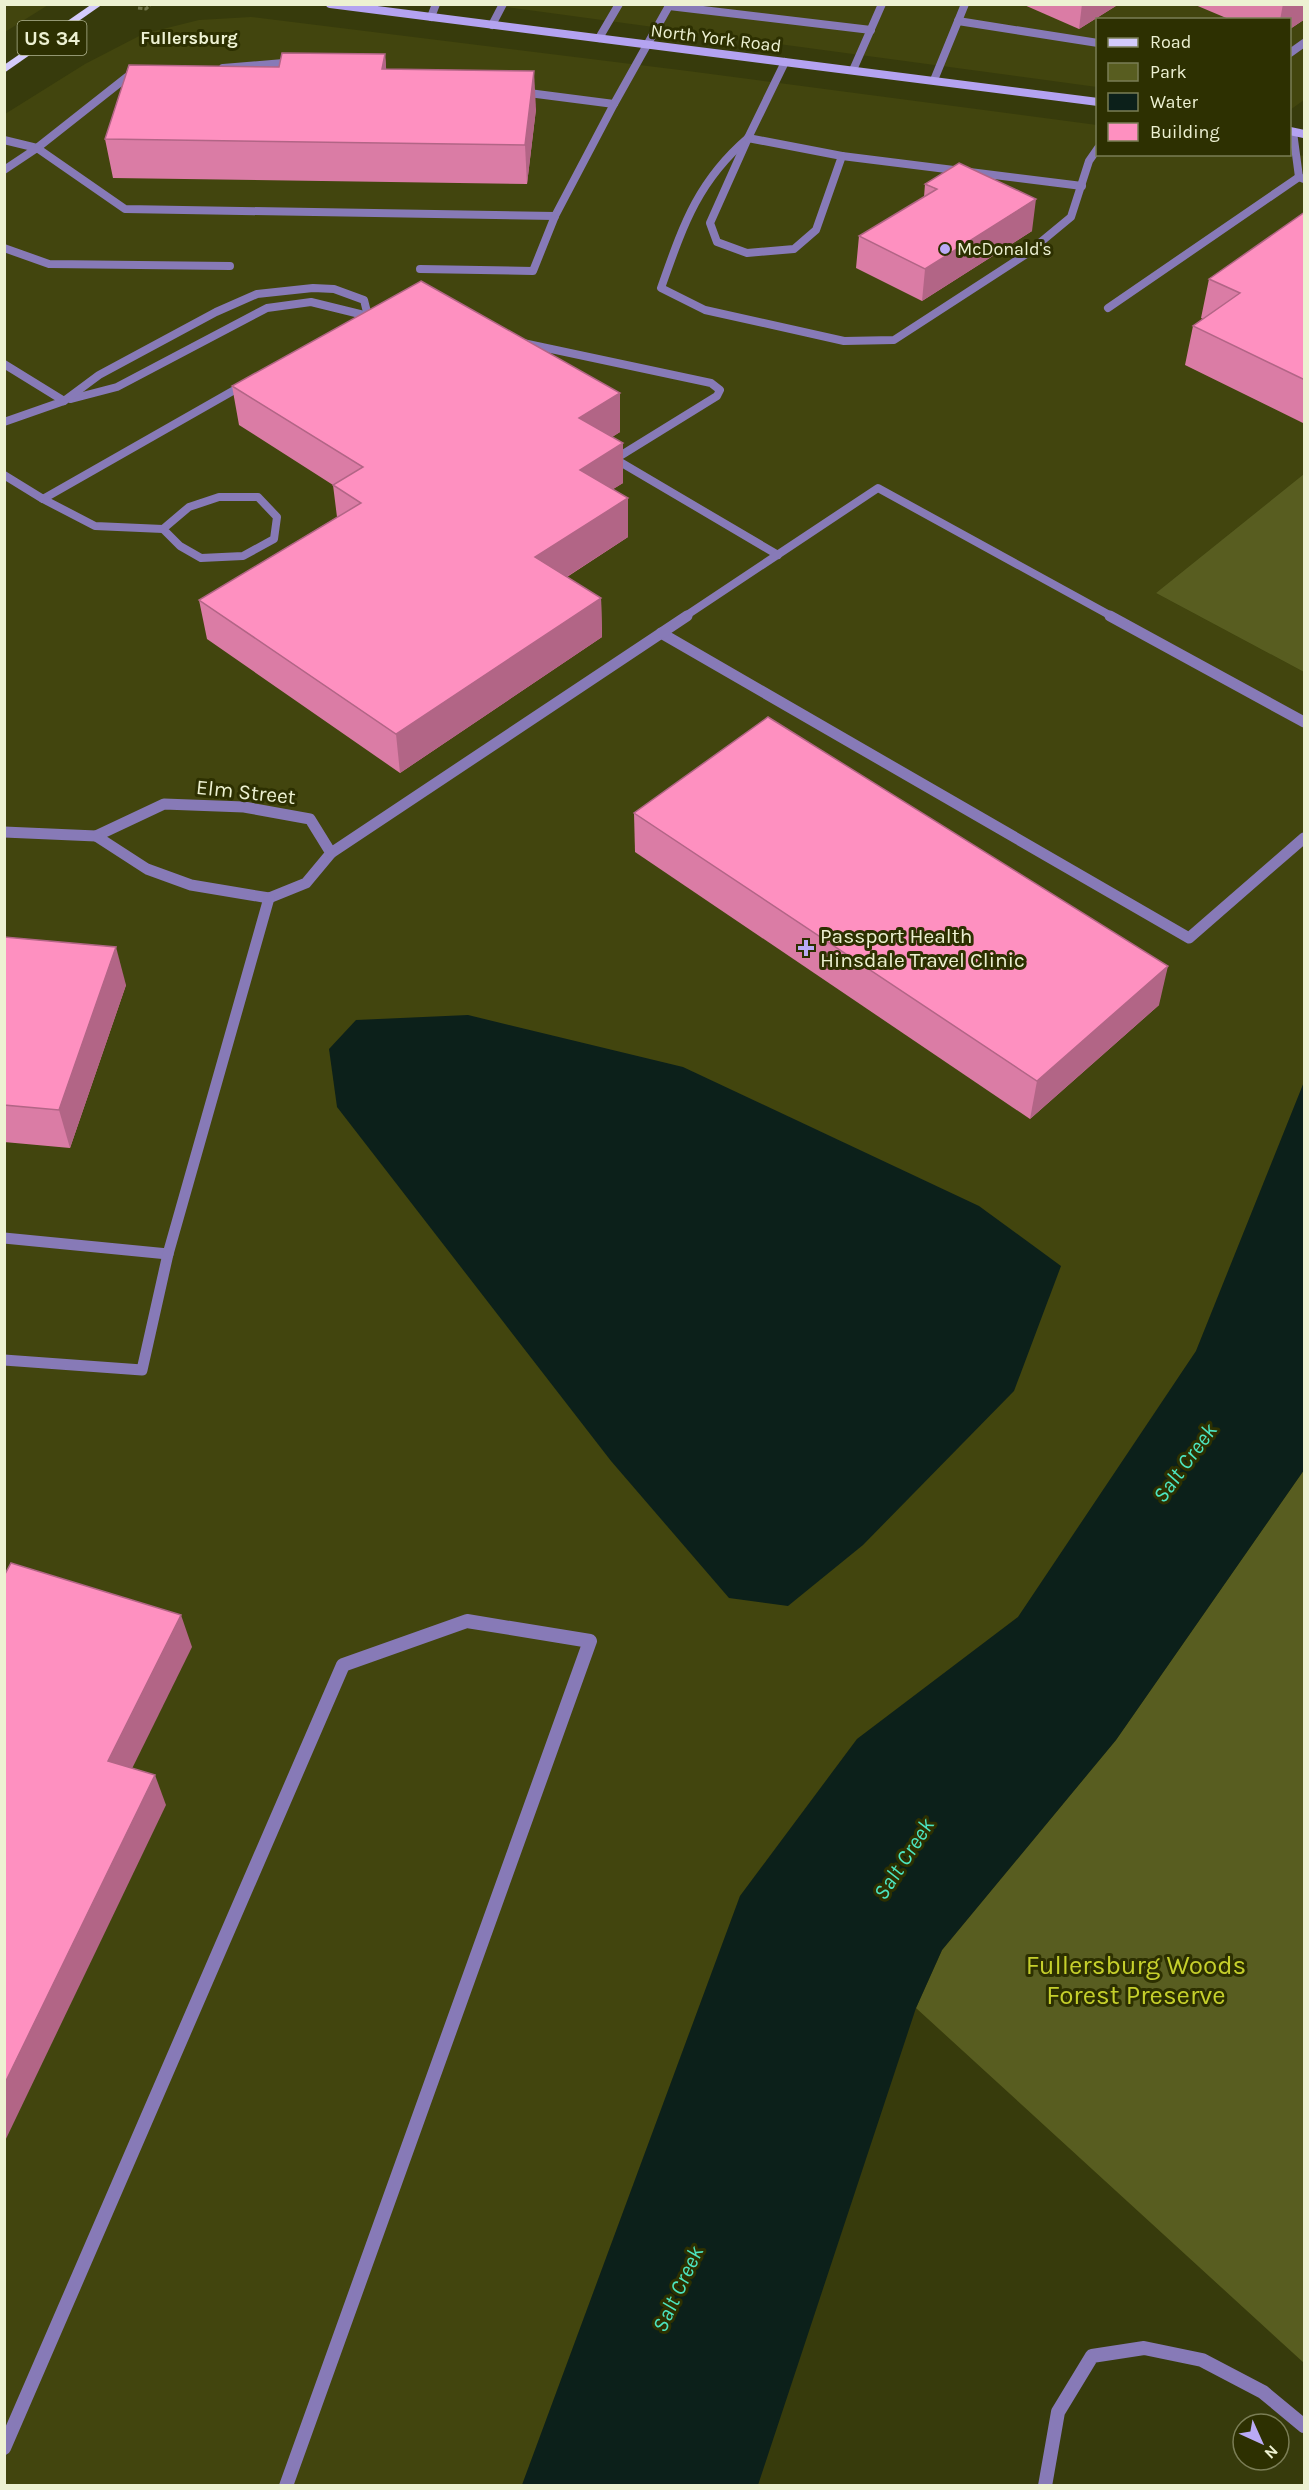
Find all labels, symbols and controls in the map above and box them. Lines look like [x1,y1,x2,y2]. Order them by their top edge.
legend [1096,18,1291,156]
street label: North York Road [649,19,783,57]
road number: US 34 [17,21,86,55]
district label: Fullersburg [140,27,238,49]
text: Road [1150,31,1191,53]
text: Park [1150,61,1187,83]
text: Water [1150,91,1198,113]
text: Building [1150,121,1220,143]
place label: McDonald's [957,238,1052,260]
marker: McDonald's [938,242,952,256]
street label: Elm Street [195,775,297,809]
place label: Passport Health Hinsdale Travel Clinic [820,924,1025,972]
marker: Passport Health Hinsdale Travel Clinic [797,939,815,957]
water label: Salt Creek [1147,1417,1223,1508]
water label: Salt Creek [868,1813,940,1905]
park label: Fullersburg Woods Forest Preserve [1026,1950,1246,2011]
water label: Salt Creek [647,2241,710,2336]
north arrow [1231,2412,1291,2472]
text: N [1260,2441,1282,2463]

